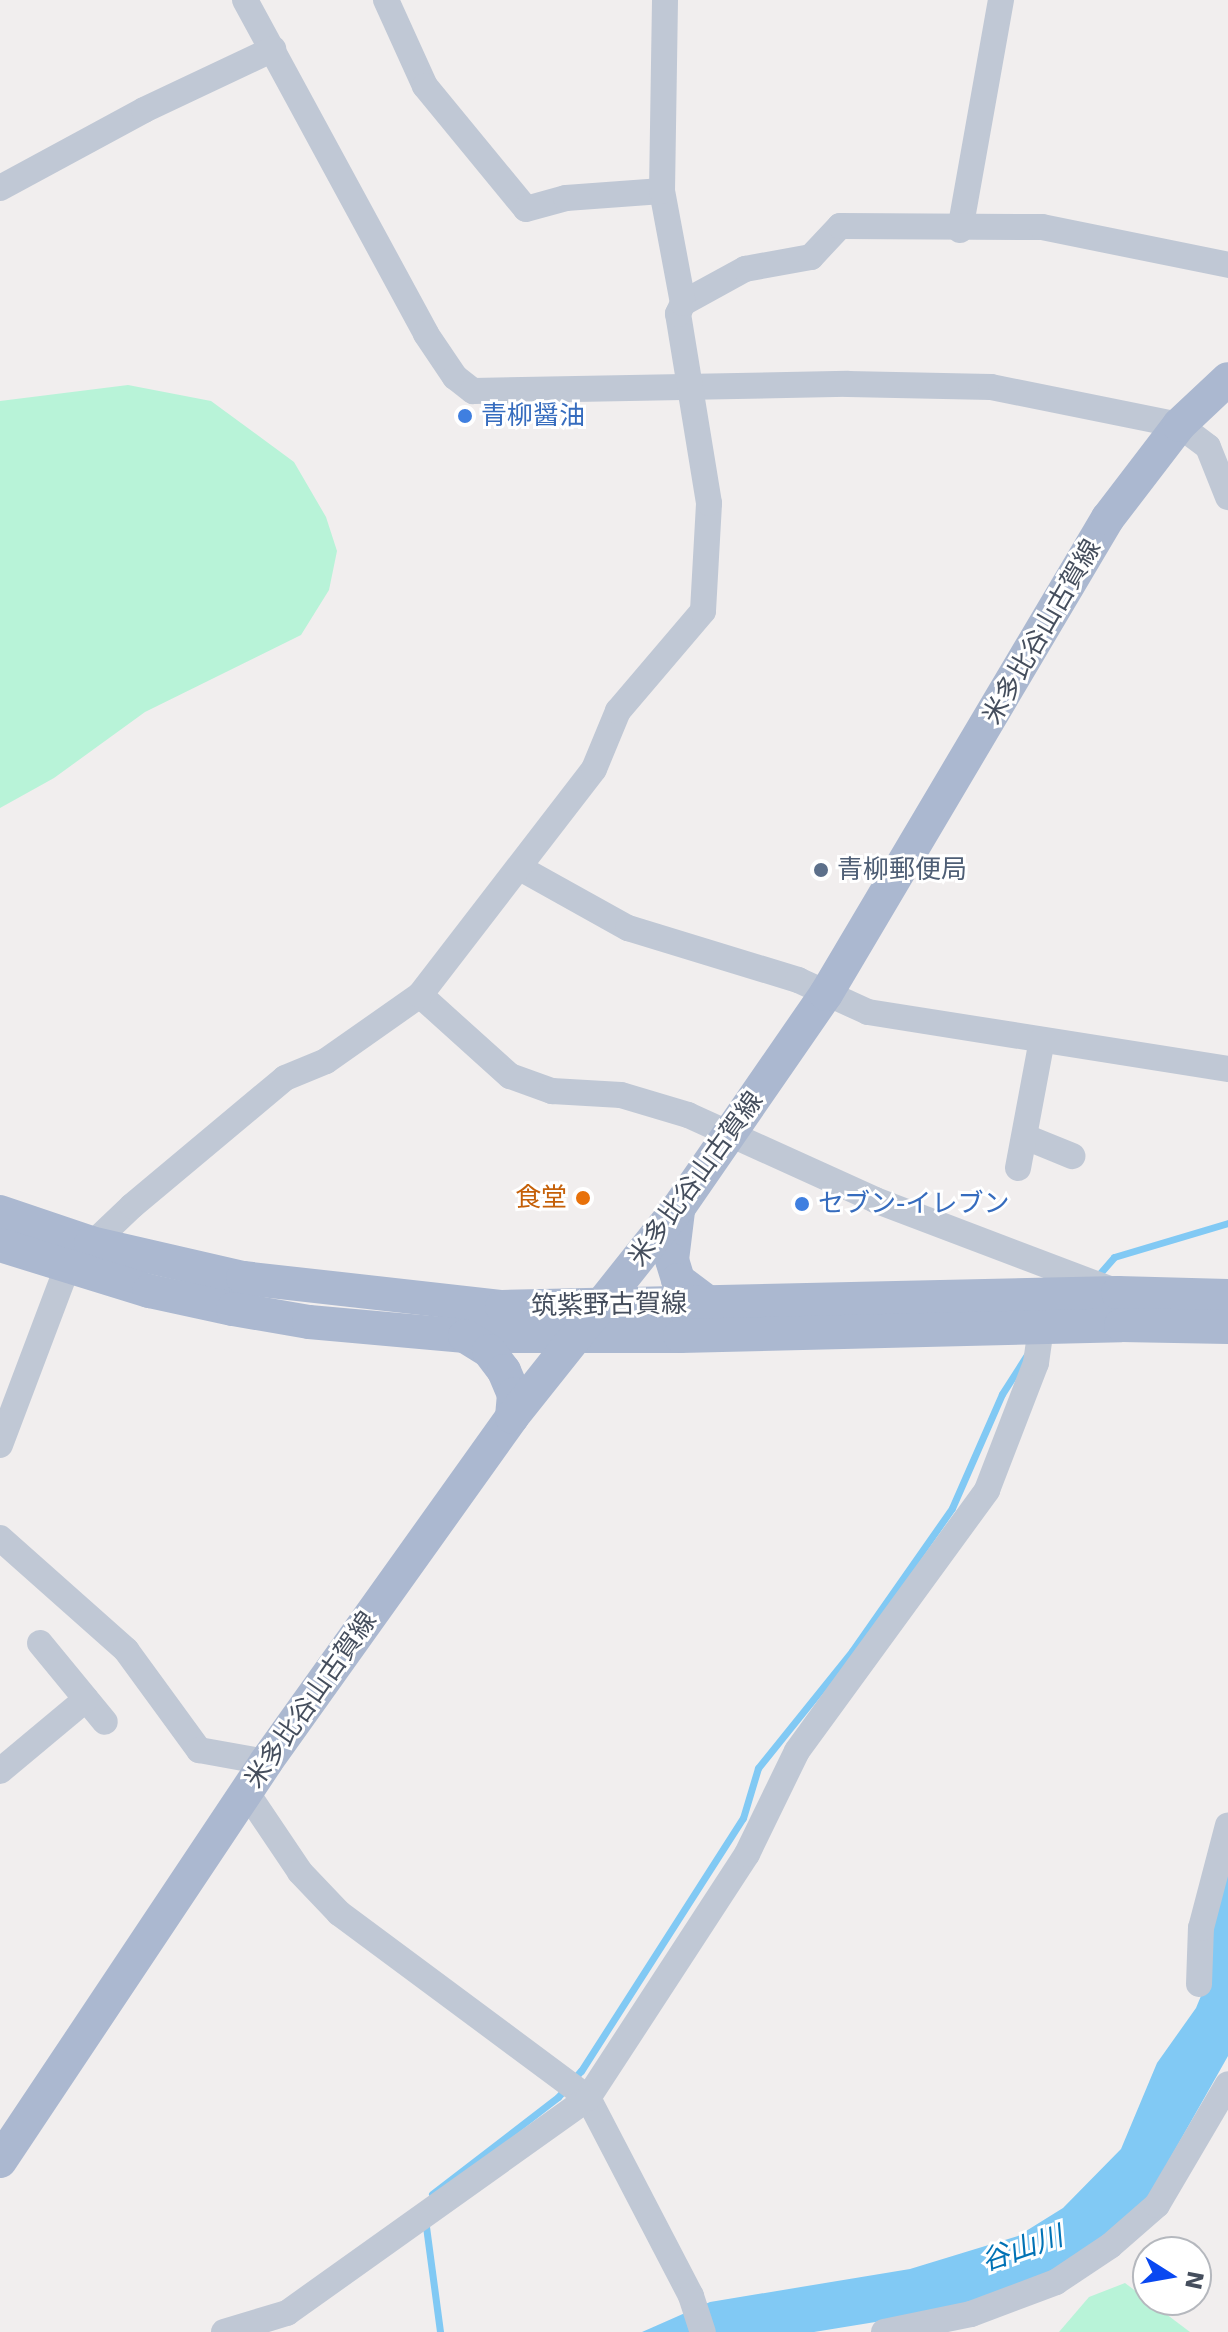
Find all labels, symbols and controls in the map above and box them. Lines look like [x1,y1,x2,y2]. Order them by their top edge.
place label: 青柳醤油 [481,400,585,432]
marker: 青柳醤油 [456,407,474,425]
street label: 米多比谷山古賀線 [976,534,1108,730]
place label: 青柳郵便局 [837,854,967,886]
marker: 青柳郵便局 [812,861,830,879]
street label: 米多比谷山古賀線 [622,1086,770,1272]
place label: 食堂 [515,1182,567,1214]
place label: セブン-イレブン [818,1188,1009,1220]
marker: 食堂 [574,1189,592,1207]
marker: セブン-イレブン [793,1195,811,1213]
street label: 筑紫野古賀線 [531,1288,687,1322]
street label: 米多比谷山古賀線 [239,1606,383,1794]
water label: 谷山川 [977,2219,1067,2279]
north arrow [1132,2236,1212,2316]
text: N [1180,2269,1208,2292]

